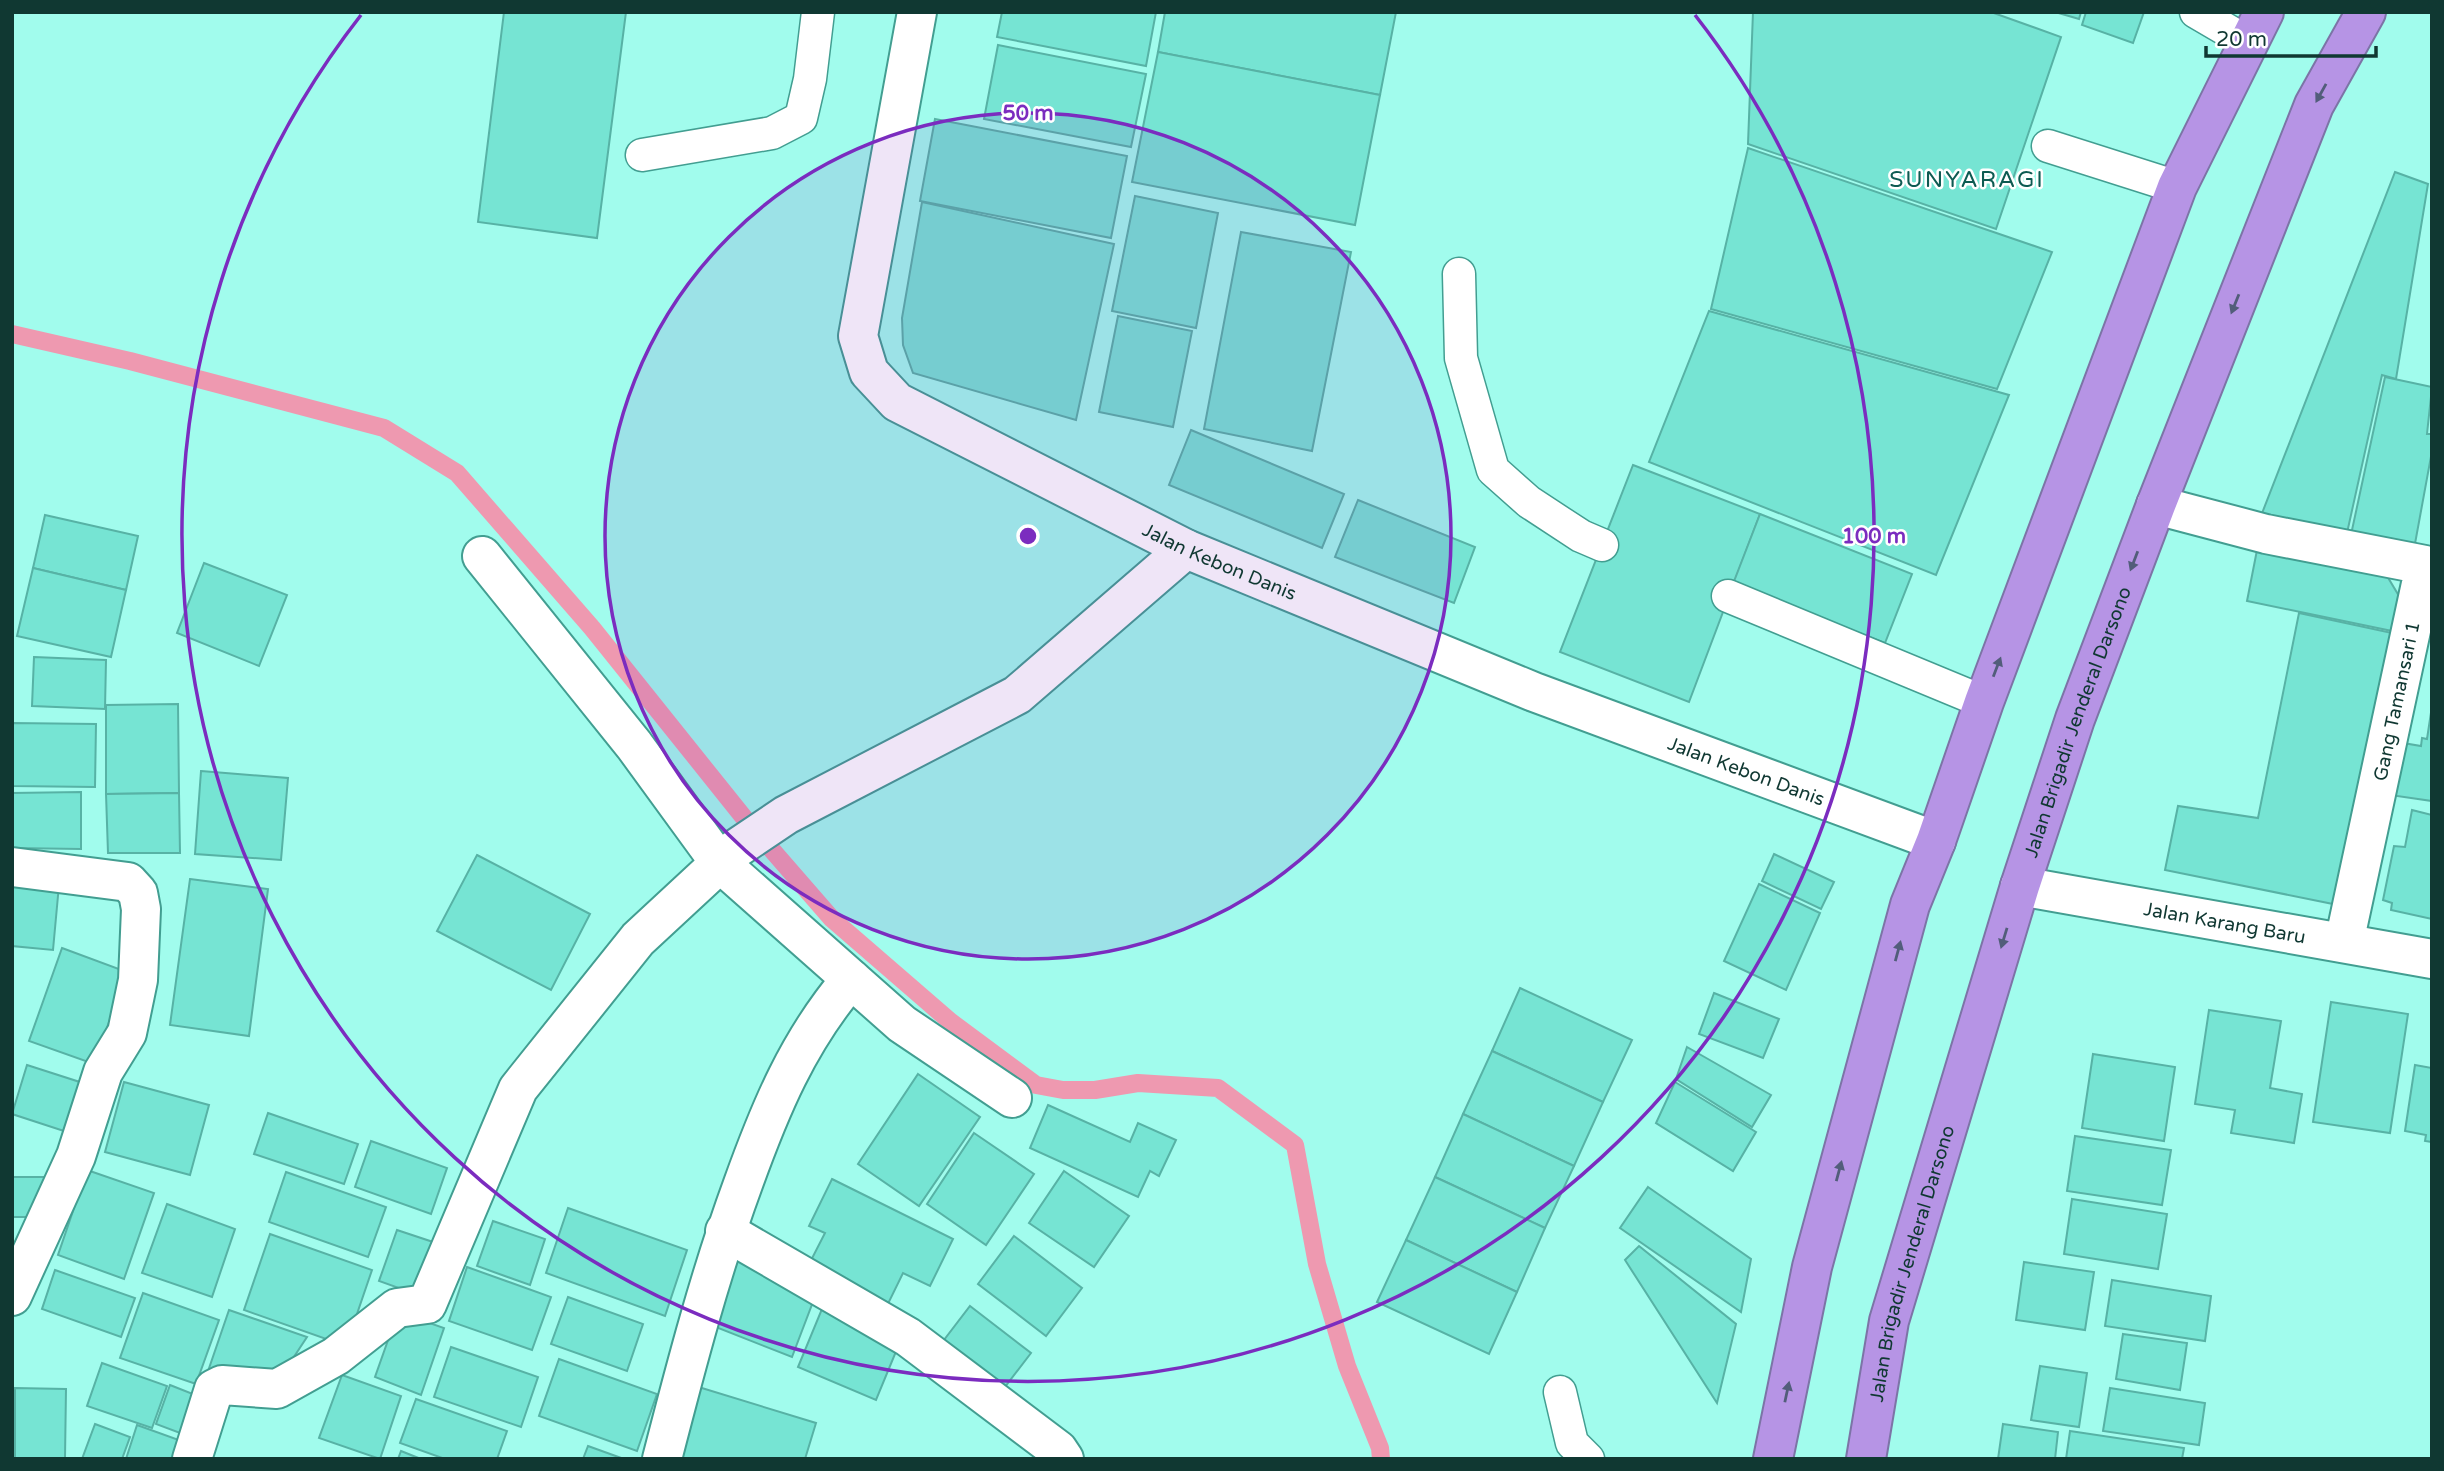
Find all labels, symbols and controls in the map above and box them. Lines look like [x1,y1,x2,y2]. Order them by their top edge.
scale bar [2206,14,2376,58]
text: 20 m [2216,27,2267,52]
one-way arrow [2315,83,2327,103]
text: 50 m [1002,101,1054,126]
district label: SUNYARAGI [1889,166,2045,194]
one-way arrow [2230,294,2241,315]
street label: Jalan Kebon Danis [1139,519,1299,605]
centre of rings [1016,524,1040,548]
text: 100 m [1842,524,1906,549]
one-way arrow [2129,551,2140,572]
street label: Jalan Brigadir Jenderal Darsono [2020,584,2136,860]
street label: Gang Tamansari 1 [2369,619,2425,783]
one-way arrow [1991,656,2002,677]
street label: Jalan Kebon Danis [1665,733,1827,811]
street label: Jalan Karang Baru [2142,898,2307,948]
one-way arrow [1999,928,2009,949]
one-way arrow [1893,940,1903,961]
street label: Jalan Brigadir Jenderal Darsono [1866,1123,1959,1404]
one-way arrow [1834,1160,1844,1181]
one-way arrow [1781,1381,1792,1403]

